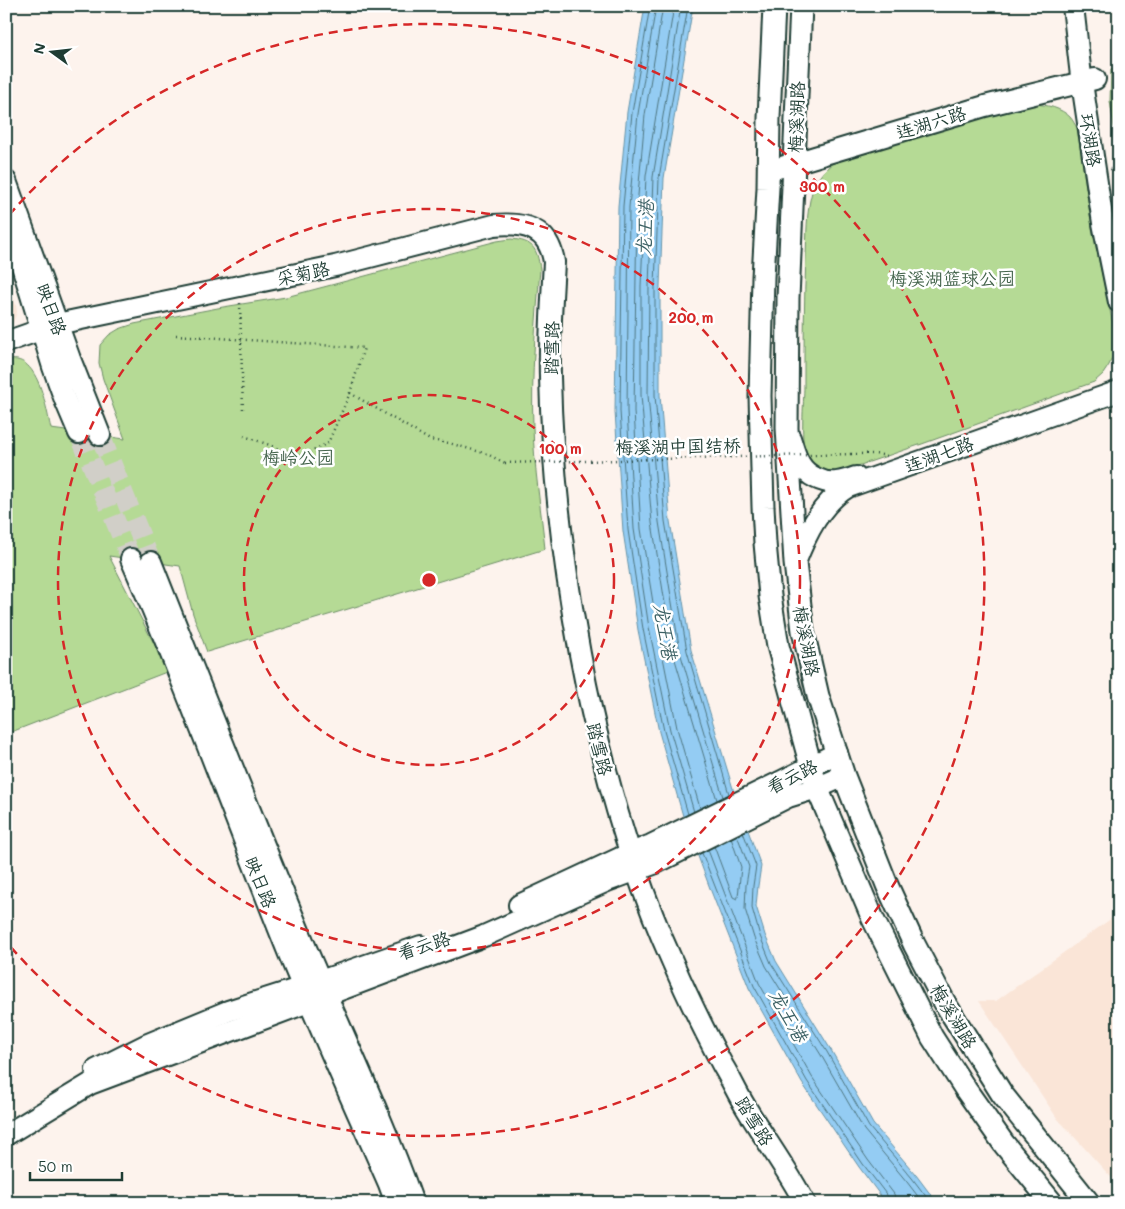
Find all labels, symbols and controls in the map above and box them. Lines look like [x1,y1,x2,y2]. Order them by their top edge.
north arrow [28,28,78,78]
text: N [28,41,50,56]
street label: 梅溪湖路 [783,81,809,153]
street label: 连湖六路 [893,100,969,144]
street label: 环湖路 [1075,111,1107,169]
text: 300 m [799,176,845,196]
water label: 龙王港 [630,197,658,257]
street label: 采菊路 [274,256,332,290]
park label: 梅溪湖篮球公园 [889,266,1015,290]
street label: 映日路 [31,280,73,338]
text: 200 m [669,307,714,327]
street label: 踏雪路 [539,321,563,375]
street label: 连湖七路 [901,430,977,478]
street label: 梅溪湖中国结桥 [615,433,741,459]
text: 100 m [538,438,582,458]
park label: 梅岭公园 [262,445,334,469]
centre of rings [420,571,438,589]
water label: 龙王港 [649,601,684,663]
street label: 梅溪湖路 [788,603,826,679]
street label: 踏雪路 [582,720,618,778]
street label: 看云路 [762,753,822,799]
street label: 映日路 [240,852,282,912]
street label: 看云路 [395,925,453,965]
street label: 梅溪湖路 [925,979,983,1053]
water label: 龙王港 [764,984,815,1048]
street label: 踏雪路 [731,1092,779,1150]
scale bar [30,1149,122,1181]
text: 50 m [38,1156,73,1176]

